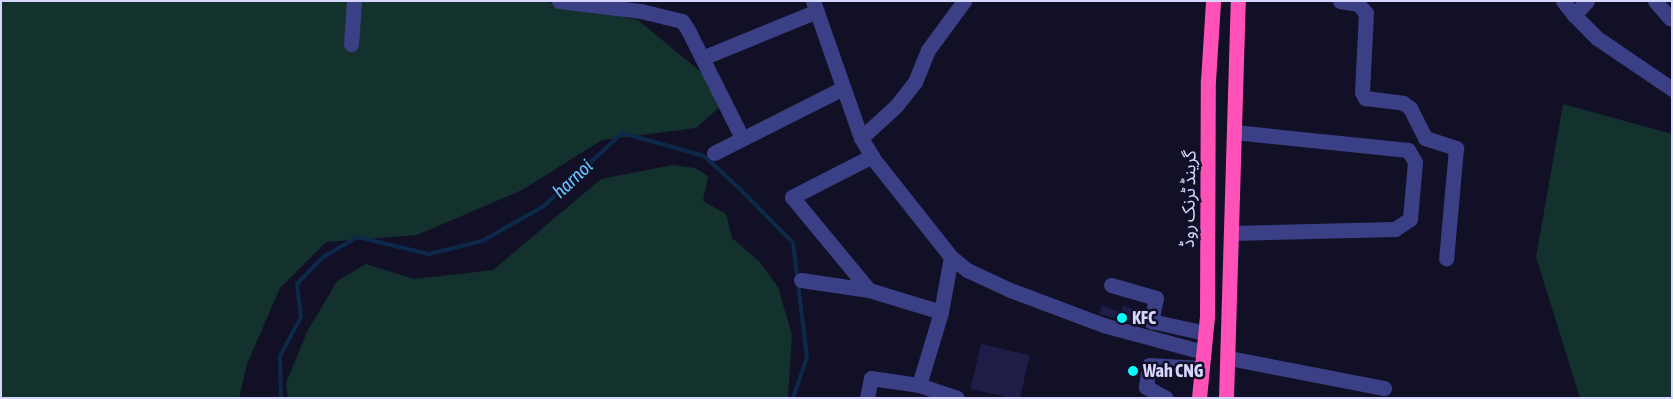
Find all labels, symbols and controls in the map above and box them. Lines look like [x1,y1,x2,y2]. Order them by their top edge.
street label: گرینڈ ٹرنک روڈ [1177,150,1201,248]
water label: harnoi [548,155,598,203]
place label: KFC [1132,307,1156,329]
marker: KFC [1116,312,1128,324]
place label: Wah CNG [1143,360,1203,382]
marker: Wah CNG [1127,365,1139,377]

